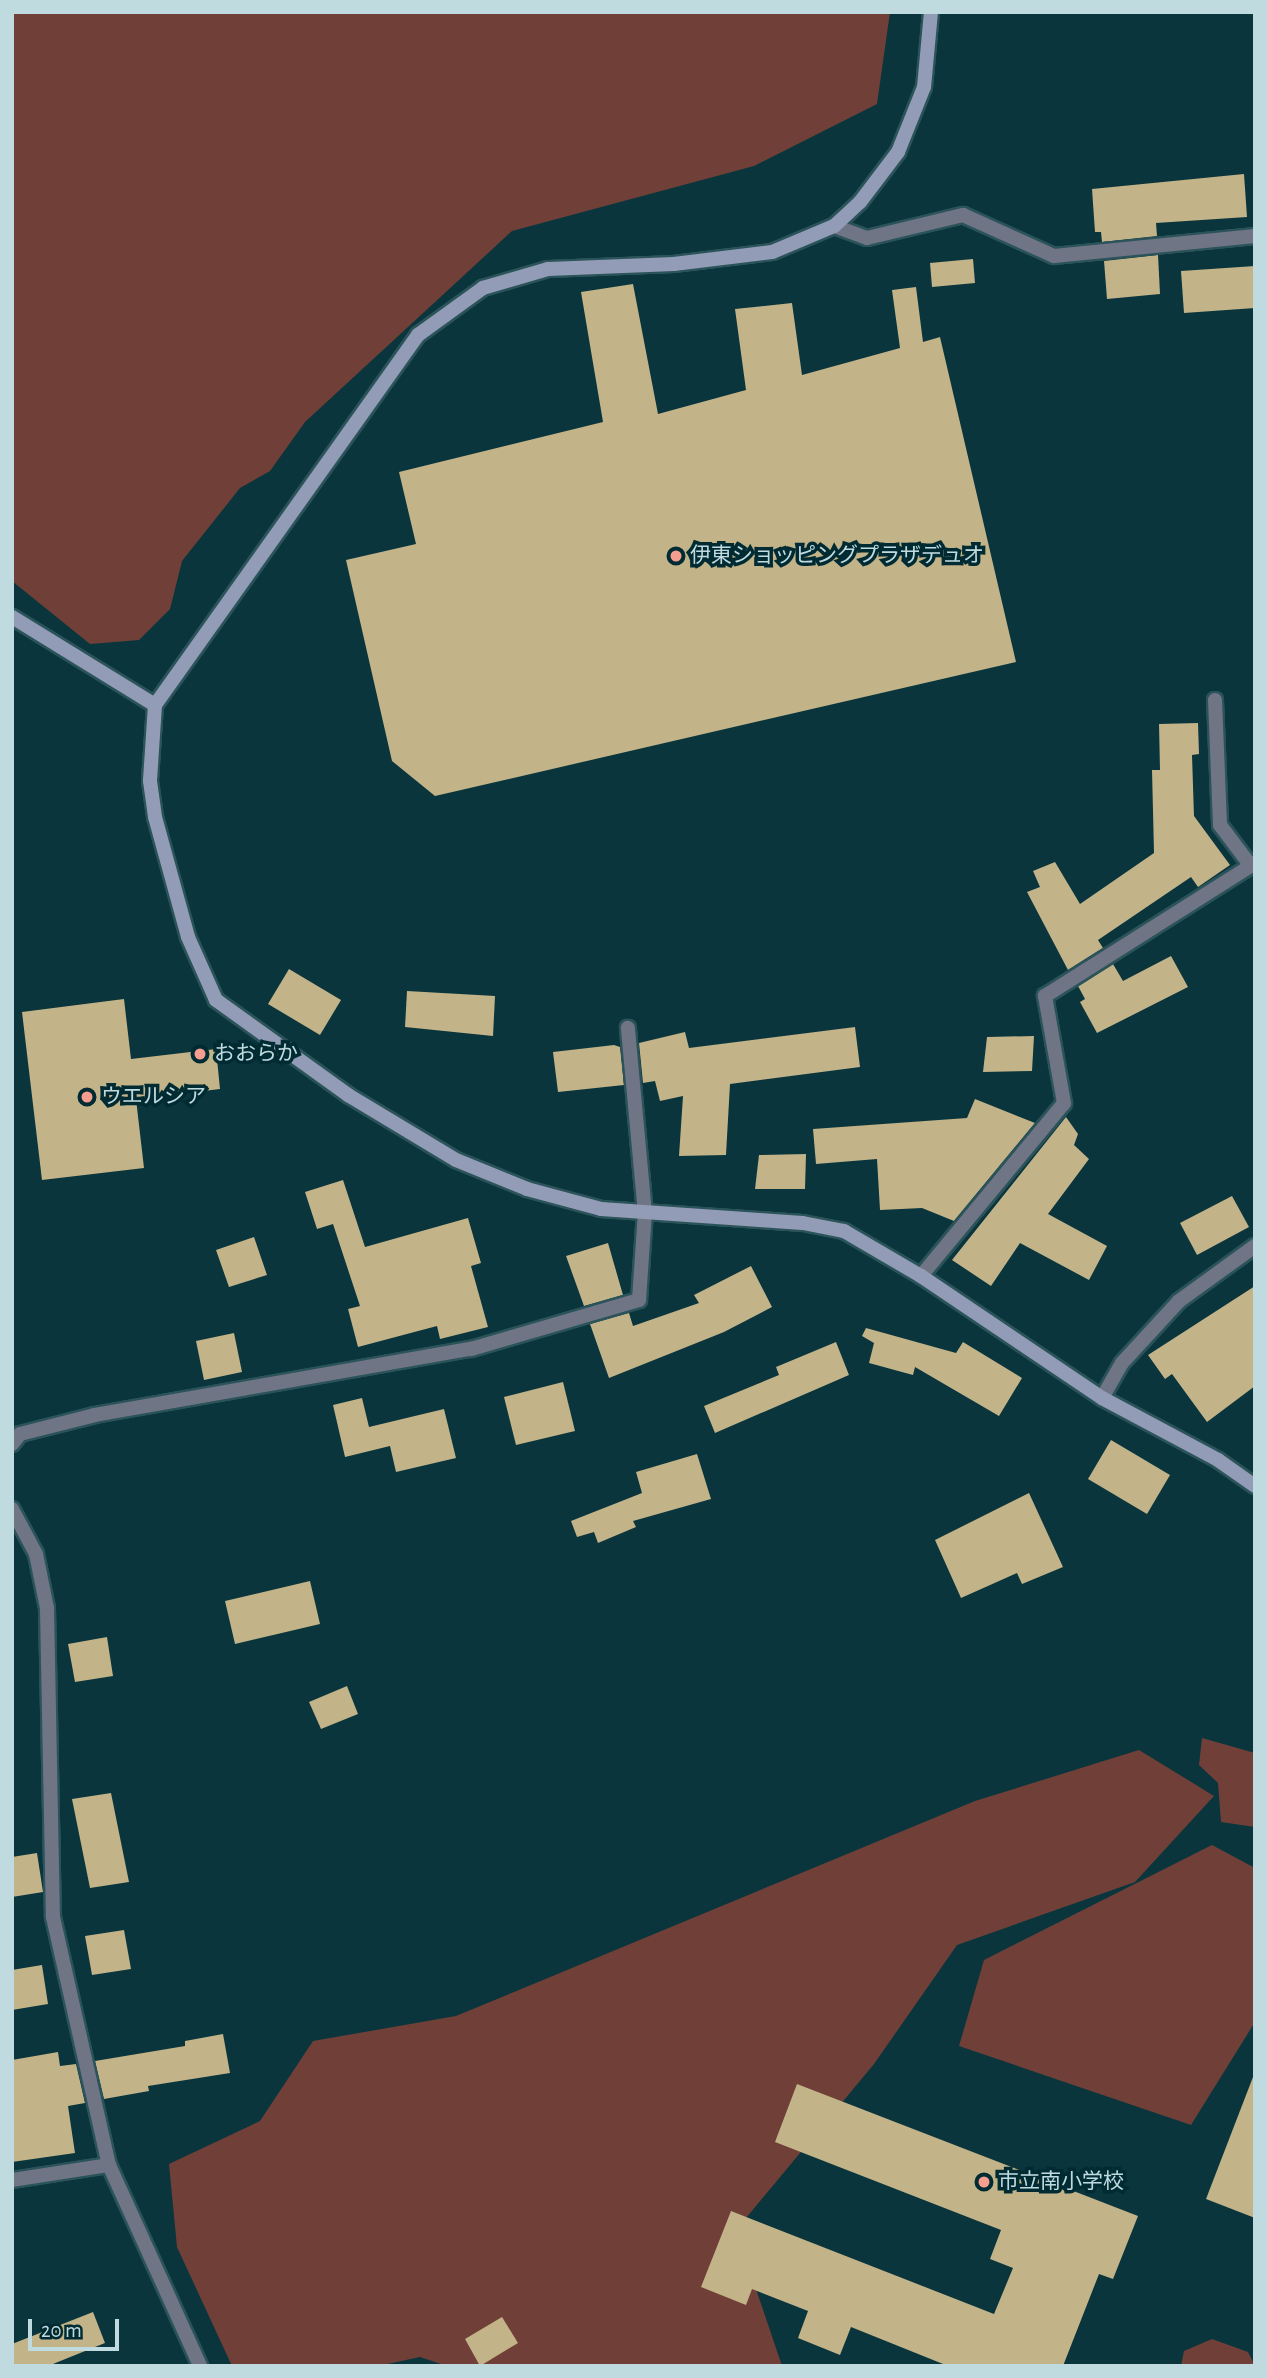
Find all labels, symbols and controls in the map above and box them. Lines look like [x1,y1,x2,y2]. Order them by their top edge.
place label: 伊東ショッピングプラザデュオ [690,543,984,569]
marker: 伊東ショッピングプラザデュオ [668,548,684,564]
place label: おおらか [214,1041,298,1067]
marker: おおらか [192,1046,208,1062]
place label: ウエルシア [101,1084,206,1110]
marker: ウエルシア [79,1089,95,1105]
place label: 市立南小学校 [998,2169,1124,2195]
marker: 市立南小学校 [976,2174,992,2190]
scale bar [32,2304,122,2348]
text: 20 m [41,2320,82,2341]

